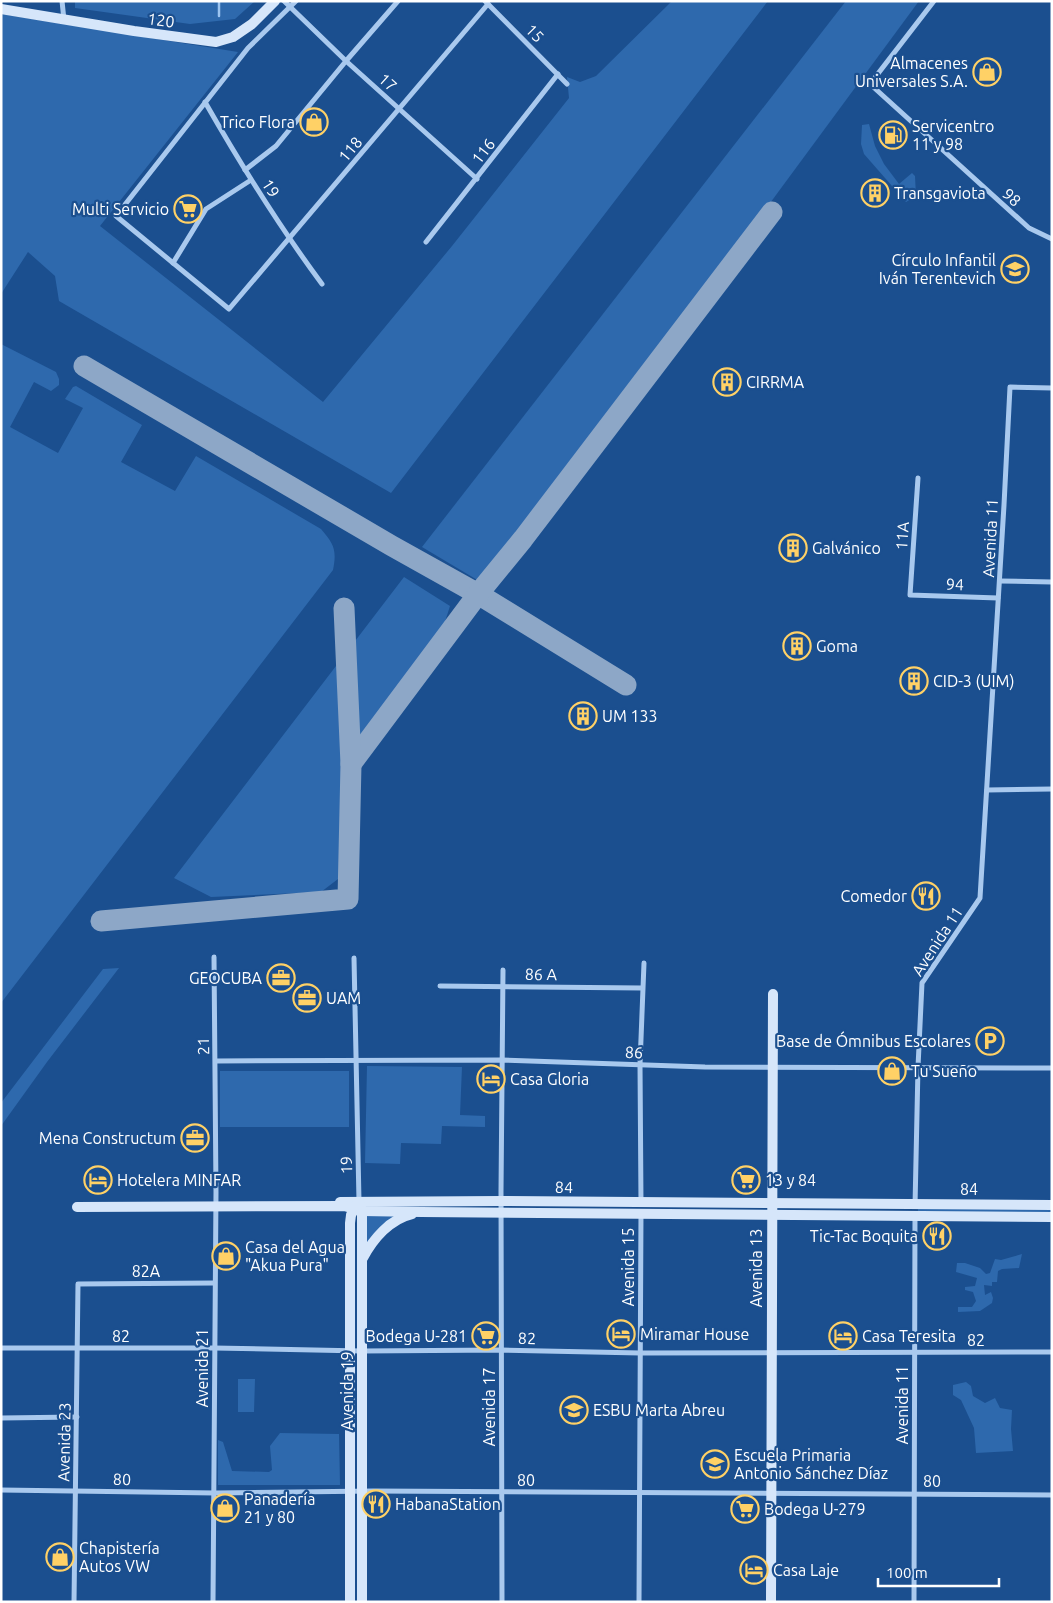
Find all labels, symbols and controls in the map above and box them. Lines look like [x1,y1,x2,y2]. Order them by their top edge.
street label: 120 [146,9,176,31]
street label: 15 [522,20,548,46]
place label: Almacenes Universales S.A. [855,54,968,90]
shop icon: Almacenes Universales S.A. [972,57,1002,87]
street label: 17 [375,69,401,95]
shop icon: Trico Flora [299,107,329,137]
place label: Trico Flora [220,113,295,131]
place label: Servicentro 11 y 98 [912,117,994,153]
fuel station icon: Servicentro 11 y 98 [878,120,908,150]
street label: 118 [334,133,366,165]
street label: 116 [468,135,498,167]
street label: 19 [259,176,283,200]
building icon: Transgaviota [860,178,890,208]
place label: Transgaviota [894,184,986,202]
street label: 98 [999,184,1025,210]
supermarket icon: Multi Servicio [173,194,203,224]
place label: Multi Servicio [72,200,169,218]
place label: Círculo Infantil Iván Terentevich [879,251,996,287]
school or university icon: Círculo Infantil Iván Terentevich [1000,254,1030,284]
building icon: CIRRMA [712,367,742,397]
place label: CIRRMA [746,373,805,391]
street label: Avenida 11 [979,498,1001,578]
street label: 11A [892,521,912,551]
building icon: Galvánico [778,533,808,563]
place label: Galvánico [812,539,881,557]
street label: 94 [946,575,964,593]
building icon: Goma [782,631,812,661]
place label: Goma [816,637,858,655]
building icon: CID-3 (UIM) [899,666,929,696]
place label: CID-3 (UIM) [933,672,1015,691]
building icon: UM 133 [568,701,598,731]
place label: UM 133 [602,707,658,725]
restaurant icon: Comedor [911,881,941,911]
place label: Comedor [840,887,907,905]
street label: Avenida 11 [908,903,966,979]
office icon: GEOCUBA [266,963,296,993]
street label: 86 A [525,965,558,983]
place label: GEOCUBA [189,969,263,987]
office icon: UAM [292,983,322,1013]
place label: UAM [326,989,361,1007]
parking icon: Base de Ómnibus Escolares [975,1026,1005,1056]
place label: Base de Ómnibus Escolares [776,1031,971,1050]
street label: 21 [194,1037,212,1055]
street label: 86 [625,1043,643,1061]
shop icon: Tu Sueño [877,1056,907,1086]
place label: Tu Sueño [911,1062,977,1080]
hotel icon: Casa Gloria [476,1064,506,1094]
place label: Casa Gloria [510,1070,589,1088]
office icon: Mena Constructum [180,1123,210,1153]
place label: Mena Constructum [39,1129,176,1147]
street label: 19 [337,1156,355,1174]
hotel icon: Hotelera MINFAR [83,1165,113,1195]
supermarket icon: 13 y 84 [731,1165,761,1195]
place label: Hotelera MINFAR [117,1171,241,1189]
place label: 13 y 84 [765,1171,816,1189]
street label: 84 [555,1178,573,1196]
street label: 84 [960,1180,978,1198]
restaurant icon: Tic-Tac Boquita [922,1221,952,1251]
street label: Avenida 15 [619,1227,637,1307]
place label: Tic-Tac Boquita [810,1227,918,1245]
street label: Avenida 13 [747,1228,765,1308]
place label: Casa del Agua "Akua Pura" [245,1238,345,1274]
shop icon: Casa del Agua "Akua Pura" [211,1241,241,1271]
street label: 82A [132,1262,161,1280]
hotel icon: Miramar House [606,1319,636,1349]
supermarket icon: Bodega U-281 [471,1321,501,1351]
hotel icon: Casa Teresita [828,1321,858,1351]
place label: Miramar House [640,1325,749,1343]
street label: 82 [112,1327,130,1345]
place label: Bodega U-281 [366,1327,467,1345]
place label: Casa Teresita [862,1327,956,1345]
street label: Avenida 21 [193,1328,211,1408]
street label: 82 [518,1329,536,1347]
street label: 82 [967,1331,985,1349]
street label: Avenida 19 [338,1351,356,1431]
street label: Avenida 11 [893,1365,911,1445]
street label: Avenida 17 [480,1367,498,1447]
school or university icon: ESBU Marta Abreu [559,1395,589,1425]
place label: ESBU Marta Abreu [593,1401,725,1419]
street label: Avenida 23 [54,1402,74,1482]
place label: Escuela Primaria Antonio Sánchez Díaz [734,1446,888,1482]
school or university icon: Escuela Primaria Antonio Sánchez Díaz [700,1449,730,1479]
street label: 80 [113,1470,131,1488]
street label: 80 [517,1471,535,1489]
street label: 80 [923,1472,941,1490]
restaurant icon: HabanaStation [361,1489,391,1519]
place label: Panadería 21 y 80 [244,1490,315,1526]
shop icon: Panadería 21 y 80 [210,1493,240,1523]
supermarket icon: Bodega U-279 [730,1494,760,1524]
place label: HabanaStation [395,1495,501,1513]
place label: Bodega U-279 [764,1500,865,1518]
place label: Chapistería Autos VW [79,1539,160,1575]
shop icon: Chapistería Autos VW [45,1542,75,1572]
hotel icon: Casa Laje [739,1555,769,1585]
scale bar [878,1556,999,1588]
place label: Casa Laje [773,1561,839,1579]
text: 100 m [886,1564,928,1581]

